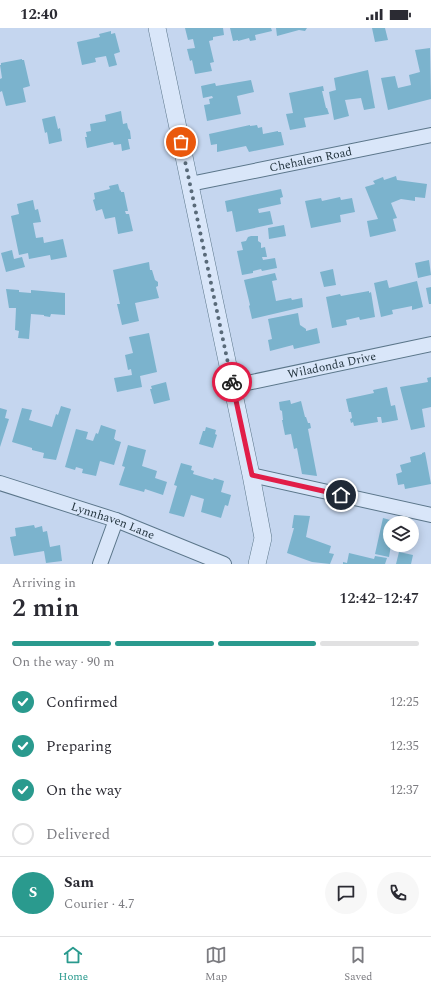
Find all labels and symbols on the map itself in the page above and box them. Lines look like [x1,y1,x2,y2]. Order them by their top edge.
pin [164,125,198,159]
street label: Chehalem Road [268,142,354,178]
street label: Wiladonda Drive [286,347,378,384]
courier [212,362,252,402]
pin [324,478,358,512]
street label: Lynnhaven Lane [68,497,158,545]

